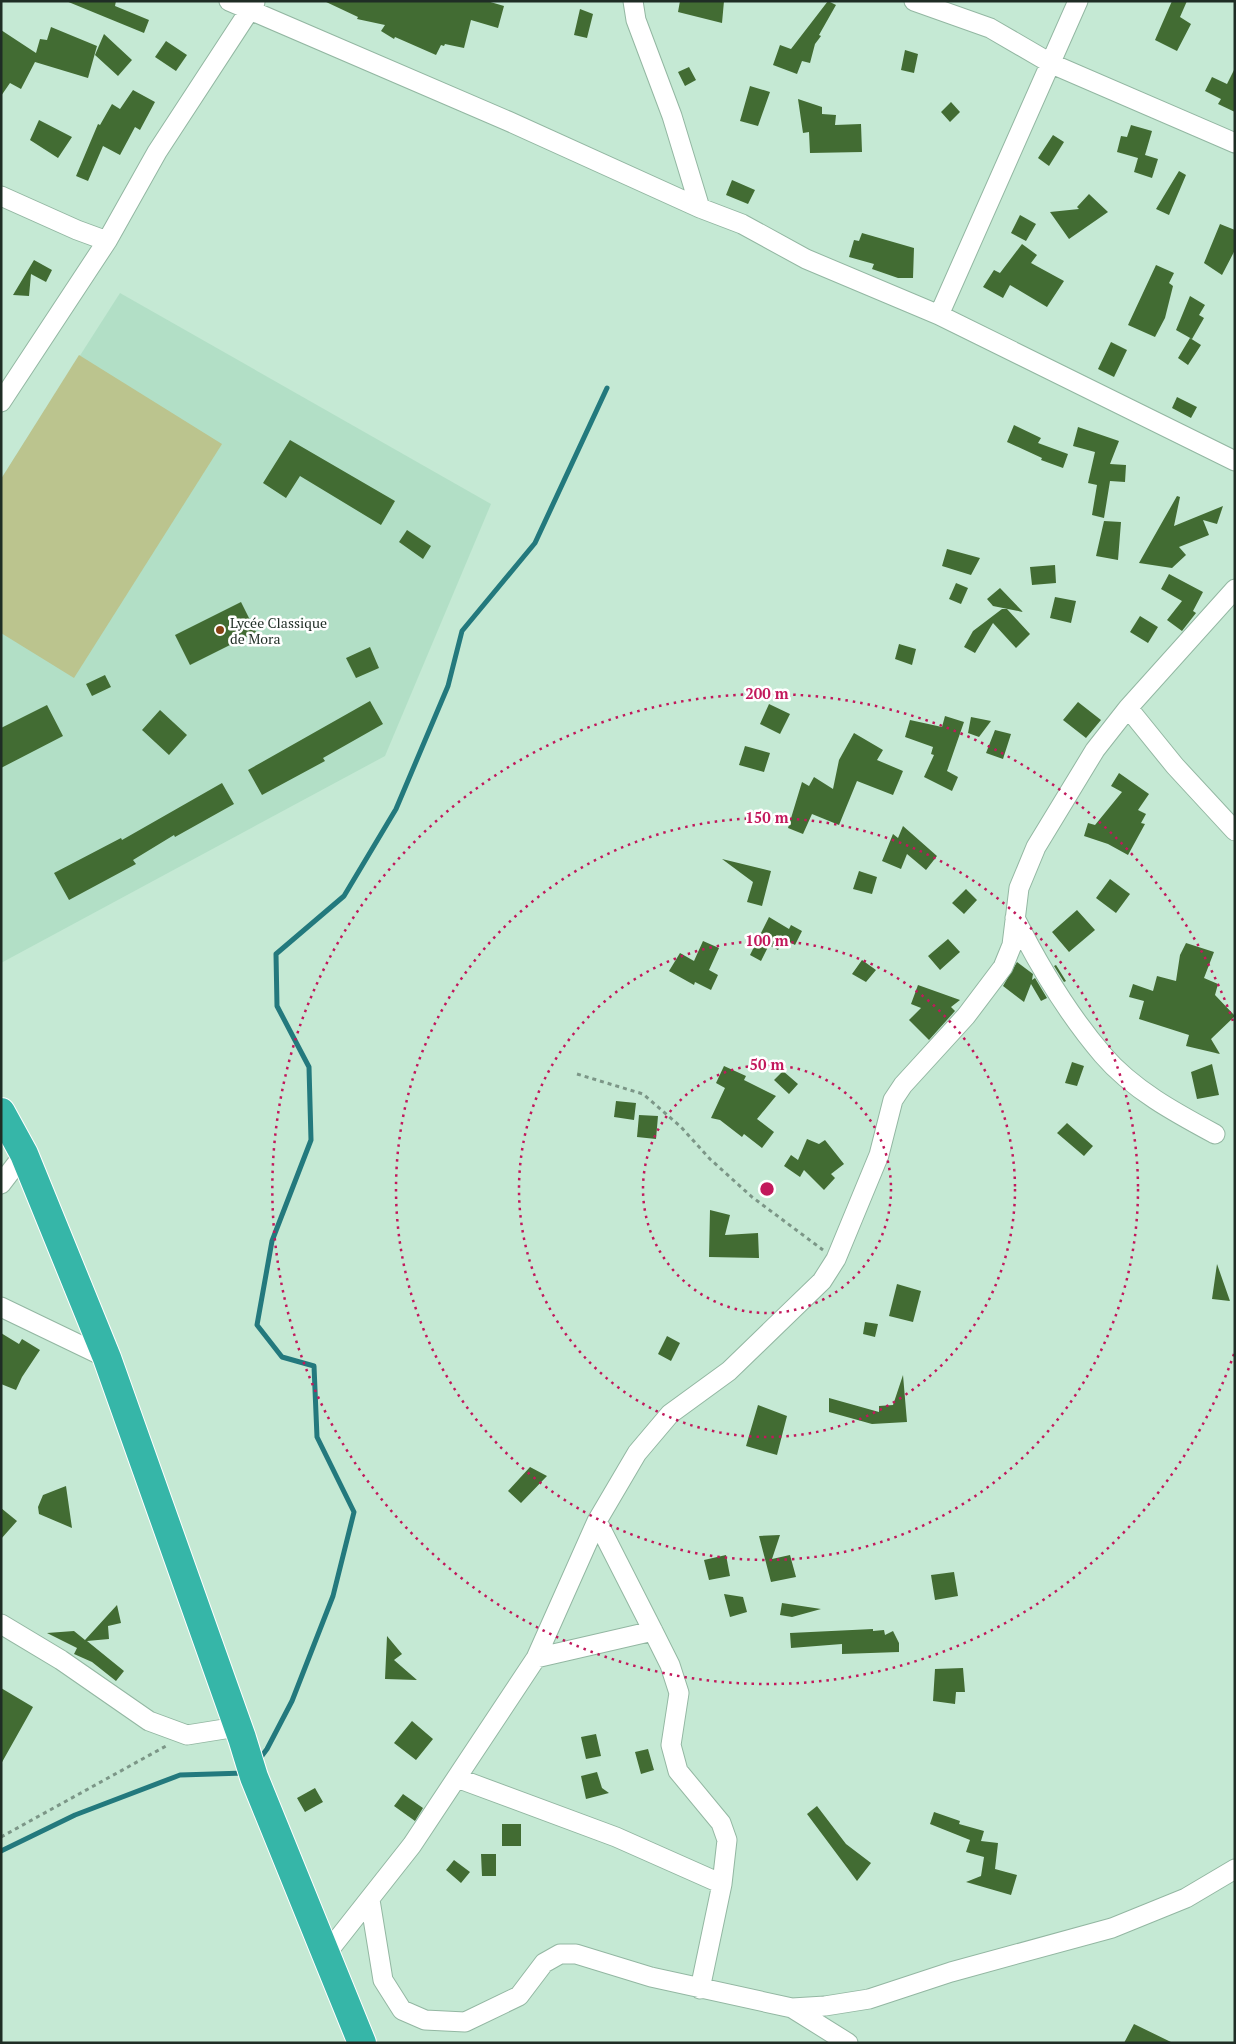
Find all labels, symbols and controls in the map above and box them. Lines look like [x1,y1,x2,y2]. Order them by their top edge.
place label: Lycée Classique de Mora [230,613,327,648]
marker: Lycée Classique de Mora [214,624,226,636]
text: 200 m [745,683,789,703]
text: 150 m [745,807,789,827]
text: 100 m [745,930,789,950]
text: 50 m [750,1054,785,1074]
centre of rings [758,1180,776,1198]

